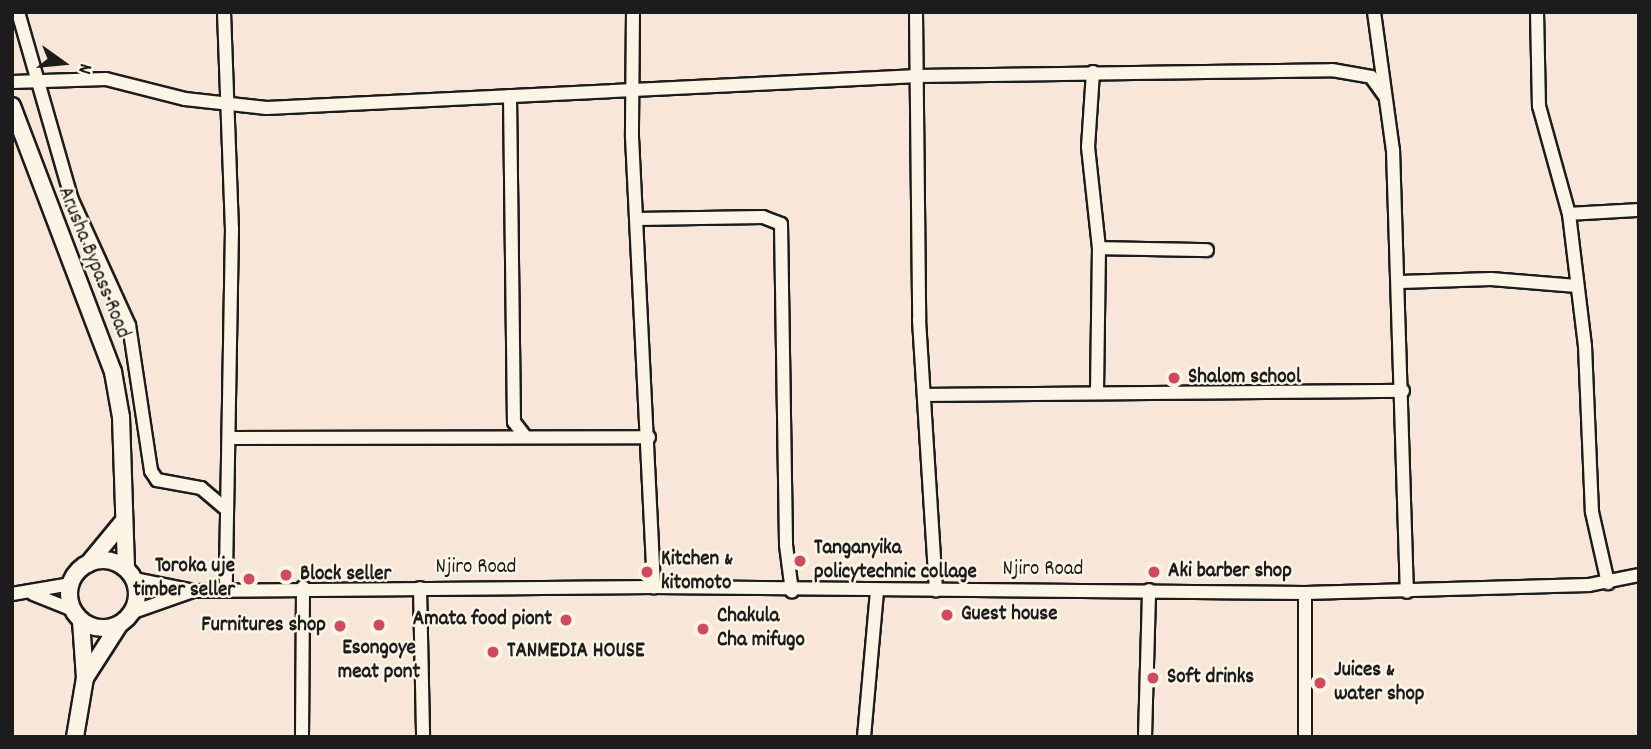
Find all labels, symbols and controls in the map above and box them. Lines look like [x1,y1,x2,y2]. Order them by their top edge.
north arrow [28,28,98,98]
text: N [70,61,98,77]
street label: Arusha Bypass Road [51,184,135,342]
place label: Shalom school [1188,365,1301,391]
marker: Shalom school [1166,370,1182,386]
place label: Tanganyika policytechnic collage [814,536,977,586]
place label: Kitchen & kitomoto [661,547,733,597]
marker: Tanganyika policytechnic collage [792,553,808,569]
place label: Toroka uje timber seller [133,554,235,604]
street label: Njiro Road [436,555,516,581]
street label: Njiro Road [1003,557,1083,583]
place label: Aki barber shop [1168,559,1292,585]
place label: Block seller [300,562,391,588]
marker: Kitchen & kitomoto [639,564,655,580]
marker: Aki barber shop [1146,564,1162,580]
marker: Block seller [278,567,294,583]
marker: Toroka uje timber seller [241,571,257,587]
place label: Guest house [961,602,1057,628]
place label: Chakula Cha mifugo [717,604,805,654]
place label: Amata food piont [413,607,552,633]
marker: Guest house [939,607,955,623]
marker: Amata food piont [558,612,574,628]
place label: Furnitures shop [201,613,326,639]
marker: Esongoye meat pont [371,617,387,633]
marker: Furnitures shop [332,618,348,634]
marker: Chakula Cha mifugo [695,621,711,637]
place label: Esongoye meat pont [338,636,420,686]
place label: TANMEDIA HOUSE [507,639,644,665]
marker: TANMEDIA HOUSE [485,644,501,660]
place label: Juices & water shop [1334,658,1424,708]
place label: Soft drinks [1167,665,1254,691]
marker: Soft drinks [1145,670,1161,686]
marker: Juices & water shop [1312,675,1328,691]

